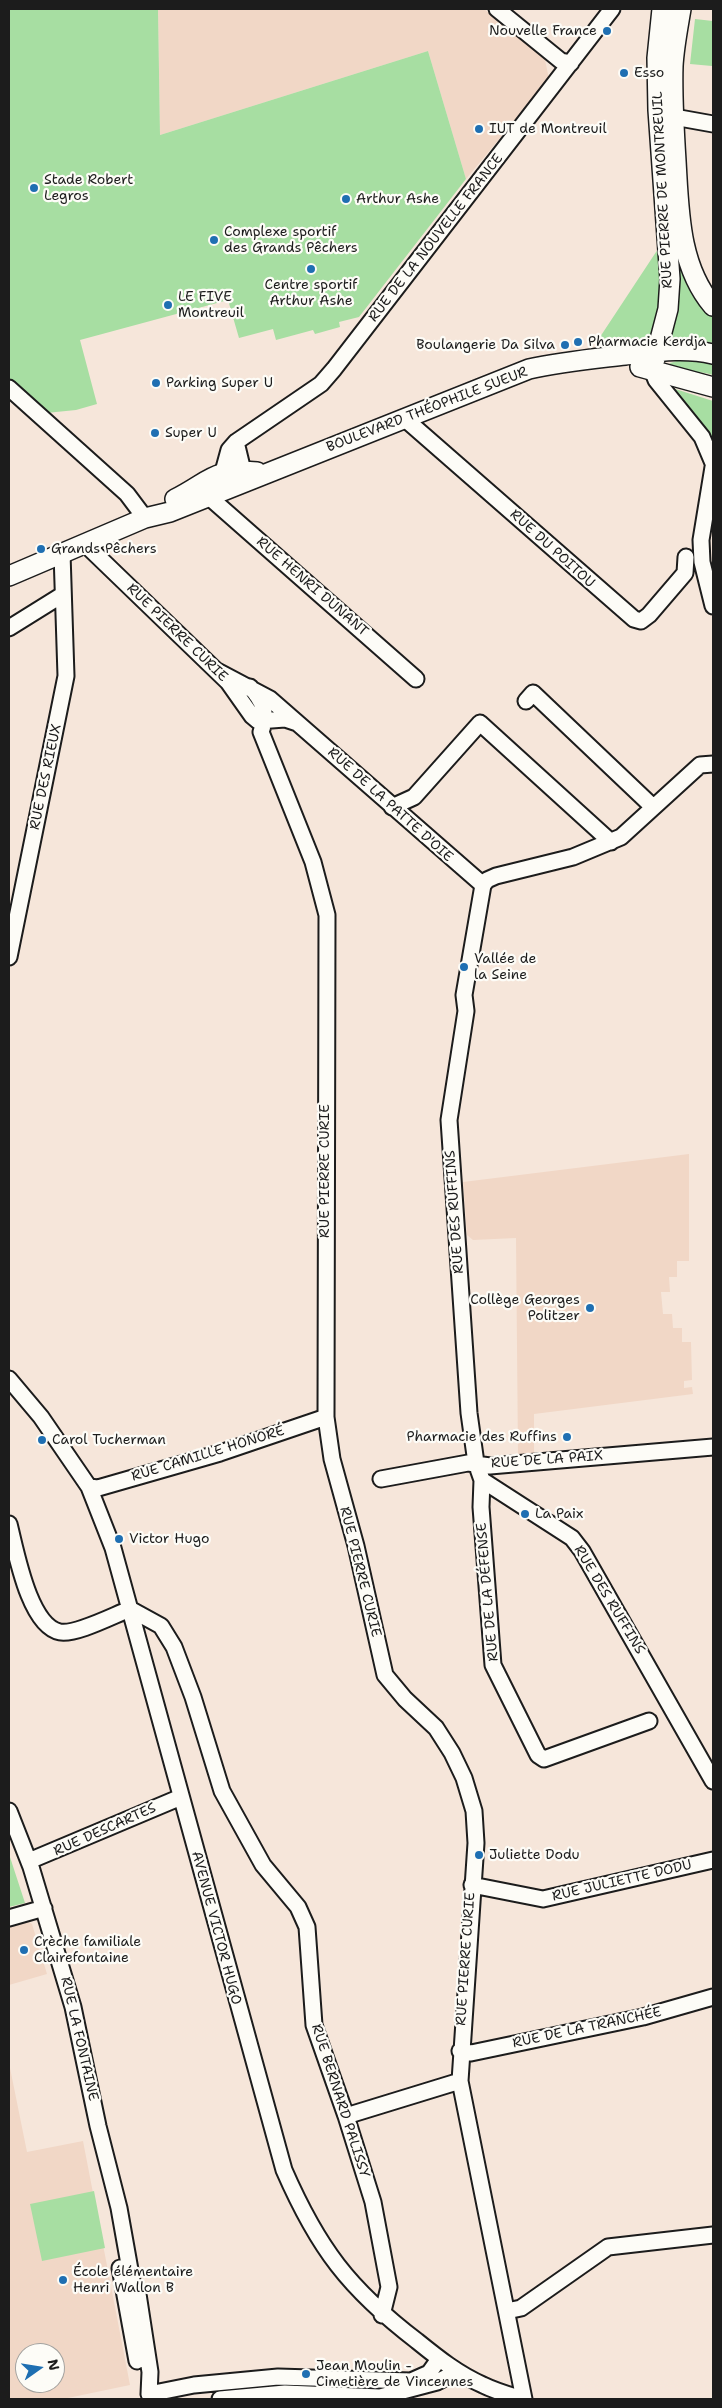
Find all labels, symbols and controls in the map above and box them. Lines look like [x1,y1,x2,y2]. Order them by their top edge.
place label: Nouvelle France [489,23,597,39]
marker: Nouvelle France [601,25,613,37]
place label: Esso [634,65,664,81]
marker: Esso [618,67,630,79]
street label: RUE PIERRE DE MONTREUIL [649,91,677,289]
place label: IUT de Montreuil [489,121,607,137]
marker: IUT de Montreuil [473,123,485,135]
street label: RUE DE LA NOUVELLE FRANCE [365,151,507,325]
place label: Stade Robert Legros [44,172,133,204]
marker: Stade Robert Legros [28,182,40,194]
place label: Arthur Ashe [356,191,439,207]
marker: Arthur Ashe [340,193,352,205]
place label: Complexe sportif des Grands Pêchers [224,224,358,256]
marker: Complexe sportif des Grands Pêchers [208,234,220,246]
marker: Centre sportif Arthur Ashe [305,263,317,275]
place label: Centre sportif Arthur Ashe [265,277,357,310]
place label: LE FIVE Montreuil [178,289,244,322]
marker: LE FIVE Montreuil [162,299,174,311]
place label: Pharmacie Kerdja [588,334,706,350]
marker: Pharmacie Kerdja [572,336,584,348]
place label: Boulangerie Da Silva [416,337,555,353]
marker: Boulangerie Da Silva [559,339,571,351]
street label: BOULEVARD THÉOPHILE SUEUR [324,364,530,456]
place label: Parking Super U [166,375,273,391]
marker: Parking Super U [150,377,162,389]
place label: Super U [165,425,217,441]
marker: Super U [149,427,161,439]
street label: RUE DU POITOU [506,506,598,592]
street label: RUE HENRI DUNANT [253,534,371,640]
place label: Grands Pêchers [51,541,157,557]
marker: Grands Pêchers [35,543,47,555]
street label: RUE PIERRE CURIE [123,580,231,686]
street label: RUE DES RIEUX [27,723,65,831]
street label: RUE DE LA PATTE D'OIE [324,744,456,866]
place label: Vallée de la Seine [474,951,536,984]
marker: Vallée de la Seine [458,961,470,973]
street label: RUE PIERRE CURIE [317,1104,333,1238]
street label: RUE DES RUFFINS [442,1150,468,1274]
place label: Collège Georges Politzer [470,1292,580,1324]
marker: Collège Georges Politzer [584,1302,596,1314]
street label: RUE CAMILLE HONORÉ [129,1423,287,1485]
place label: Pharmacie des Ruffins [407,1429,557,1445]
marker: Pharmacie des Ruffins [561,1431,573,1443]
place label: Carol Tucherman [52,1432,166,1448]
marker: Carol Tucherman [36,1434,48,1446]
street label: RUE DE LA PAIX [490,1448,604,1472]
street label: RUE PIERRE CURIE [336,1505,384,1639]
place label: La Paix [535,1506,583,1522]
marker: La Paix [519,1508,531,1520]
street label: RUE DE LA DÉFENSE [474,1522,502,1662]
place label: Victor Hugo [129,1531,209,1547]
marker: Victor Hugo [113,1533,125,1545]
street label: RUE DES RUFFINS [570,1543,648,1657]
street label: RUE DESCARTES [51,1800,159,1860]
place label: Juliette Dodu [489,1847,580,1863]
street label: AVENUE VICTOR HUGO [187,1849,245,2007]
marker: Juliette Dodu [473,1849,485,1861]
street label: RUE JULIETTE DODU [551,1857,693,1905]
street label: RUE PIERRE CURIE [453,1892,479,2026]
place label: Crèche familiale Clairefontaine [34,1934,141,1966]
marker: Crèche familiale Clairefontaine [18,1944,30,1956]
street label: RUE LA FONTAINE [57,1975,101,2103]
street label: RUE DE LA TRANCHÉE [511,2004,663,2052]
street label: RUE BERNARD PALISSY [307,2022,373,2180]
place label: École élémentaire Henri Wallon B [73,2264,193,2296]
marker: École élémentaire Henri Wallon B [57,2274,69,2286]
north arrow [15,2343,65,2393]
text: N [44,2357,64,2372]
place label: Jean Moulin - Cimetière de Vincennes [316,2358,473,2390]
marker: Jean Moulin - Cimetière de Vincennes [300,2368,312,2380]

